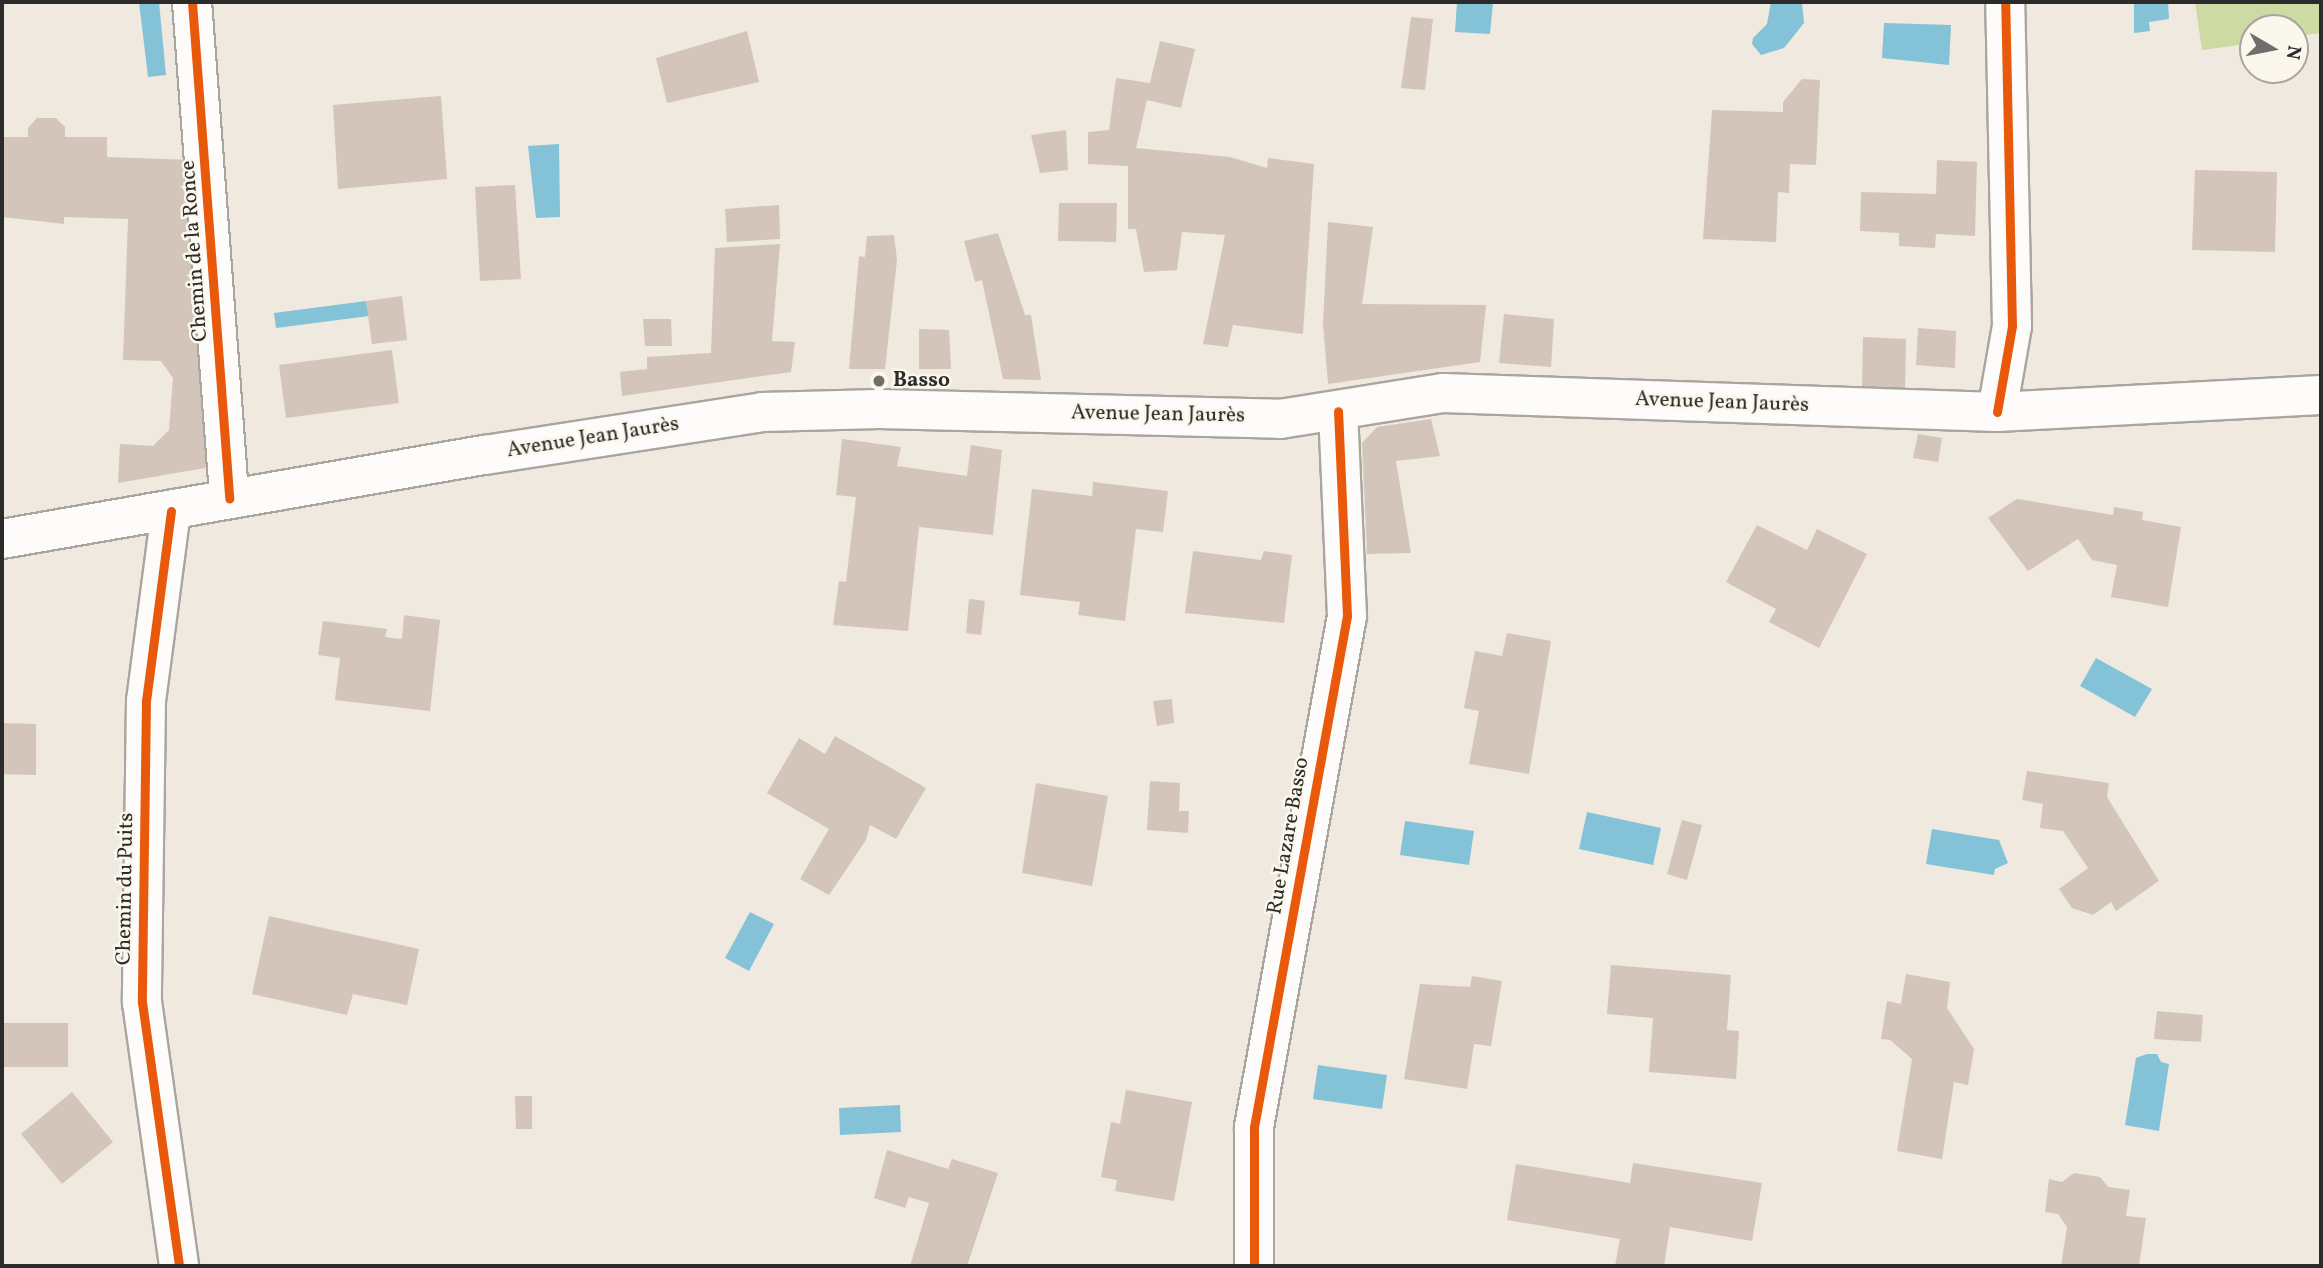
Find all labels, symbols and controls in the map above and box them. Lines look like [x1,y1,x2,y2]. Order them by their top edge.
north arrow [2239,14,2309,84]
text: N [2279,43,2307,61]
street label: Chemin de la Ronce [176,159,214,343]
place label: Basso [893,368,950,394]
marker: Basso [871,373,887,389]
street label: Avenue Jean Jaurès [1635,387,1809,419]
street label: Avenue Jean Jaurès [1071,401,1245,429]
street label: Avenue Jean Jaurès [505,412,681,464]
street label: Rue Lazare Basso [1263,755,1315,917]
street label: Chemin du Puits [112,813,140,965]

